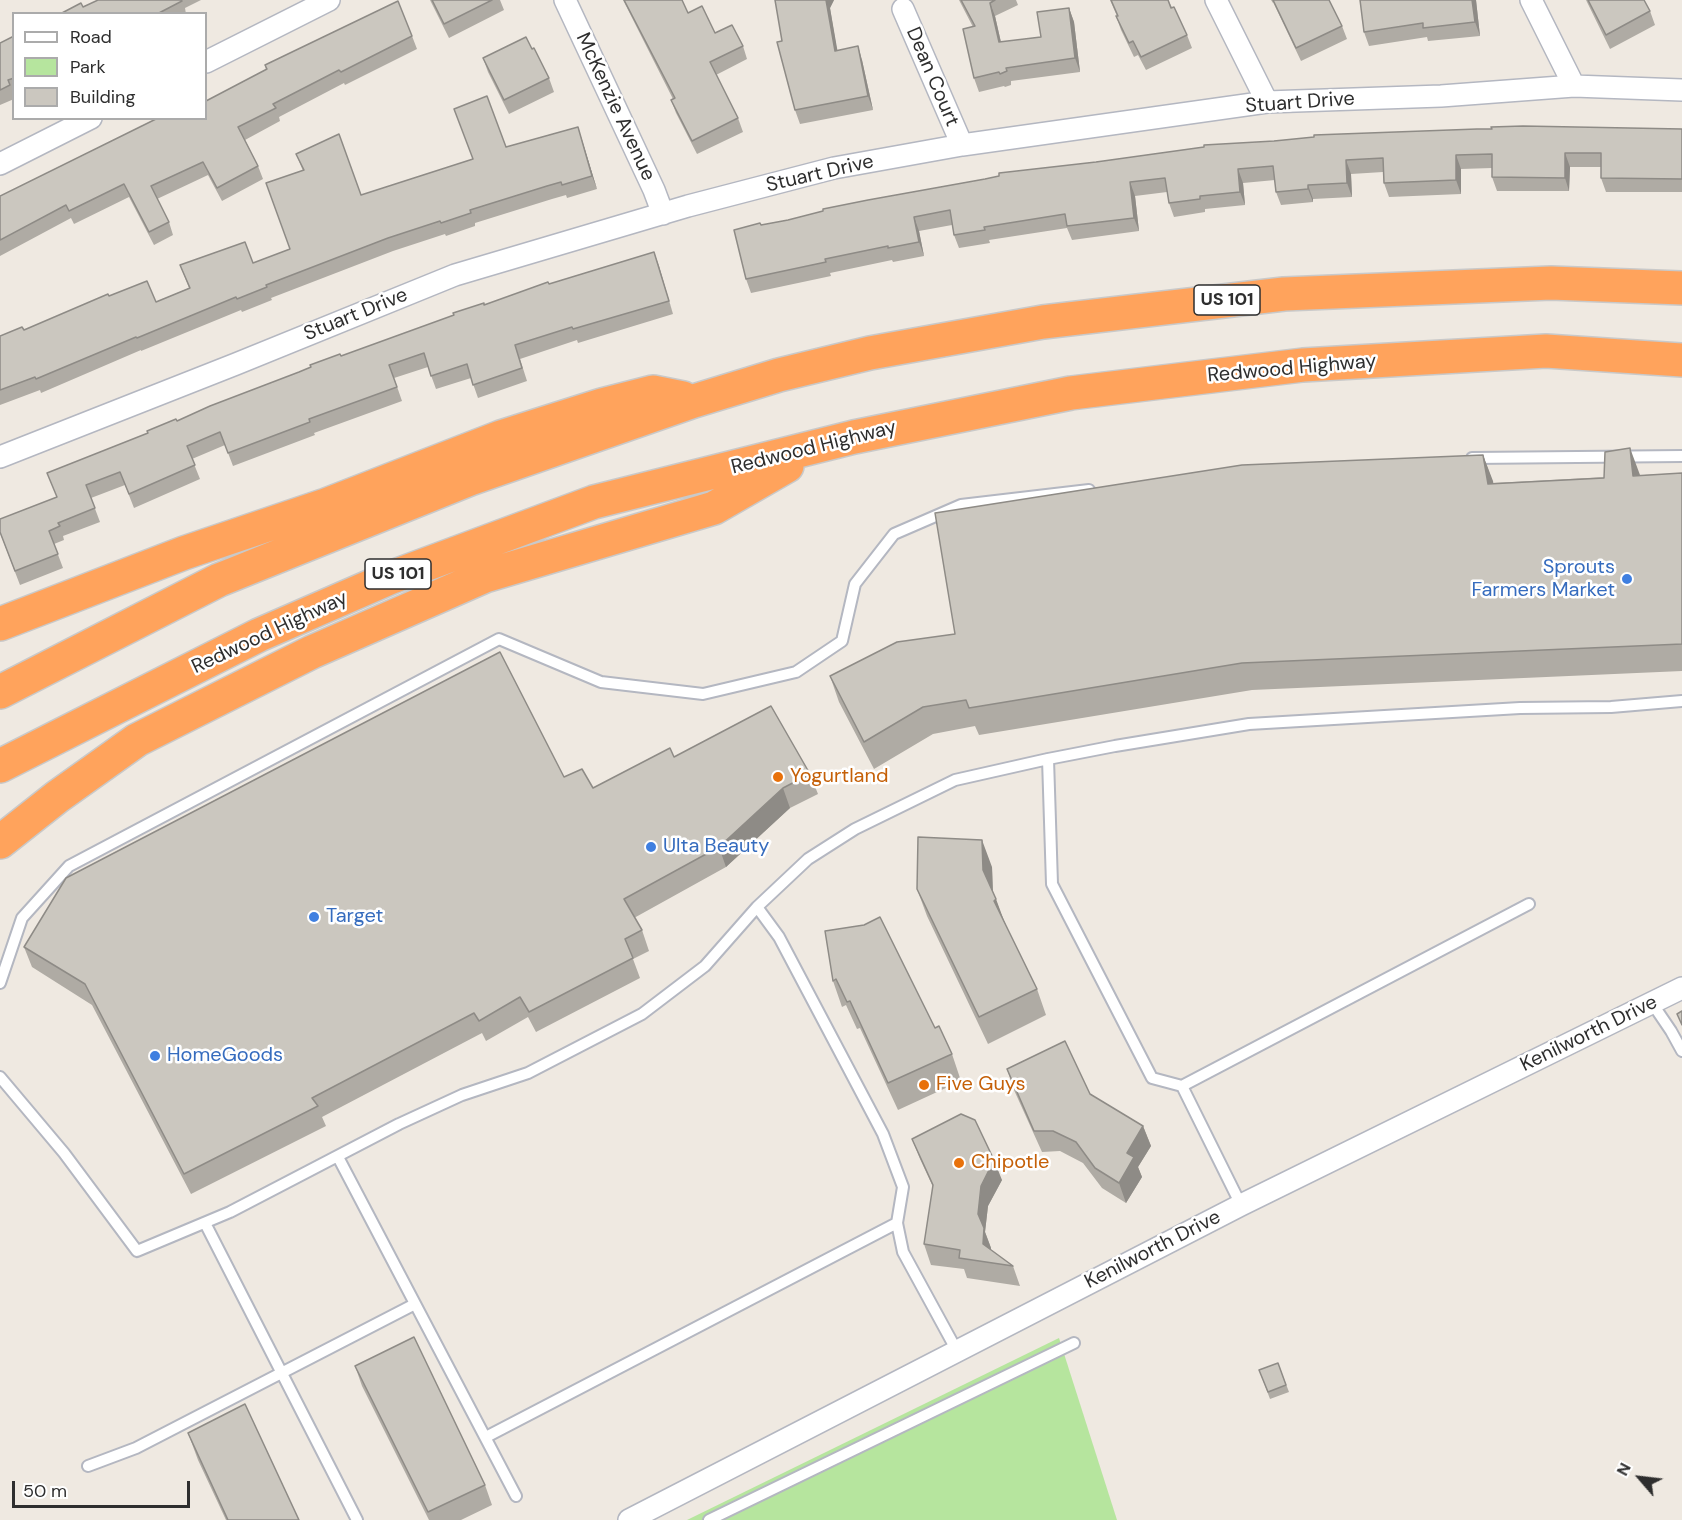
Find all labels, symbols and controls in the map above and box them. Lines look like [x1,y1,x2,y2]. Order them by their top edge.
legend [12,12,207,120]
street label: Dean Court [900,24,964,130]
text: Road [70,25,112,49]
street label: McKenzie Avenue [570,29,660,185]
text: Park [70,55,106,79]
text: Building [70,85,135,109]
street label: Stuart Drive [1244,87,1356,119]
street label: Stuart Drive [764,150,876,198]
street label: Stuart Drive [301,283,411,347]
road number: US 101 [1194,285,1260,315]
street label: Redwood Highway [1207,350,1377,388]
street label: Redwood Highway [729,416,899,480]
place label: Sprouts Farmers Market [1471,556,1615,603]
road number: US 101 [365,559,431,589]
marker: Sprouts Farmers Market [1620,572,1634,586]
street label: Redwood Highway [188,586,352,680]
place label: Yogurtland [790,765,889,789]
marker: Yogurtland [771,770,785,784]
place label: Ulta Beauty [663,835,769,859]
marker: Ulta Beauty [644,840,658,854]
place label: Target [326,905,383,929]
marker: Target [307,910,321,924]
street label: Kenilworth Drive [1517,990,1661,1078]
place label: HomeGoods [167,1044,283,1068]
marker: HomeGoods [148,1049,162,1063]
place label: Five Guys [936,1073,1025,1097]
marker: Five Guys [917,1078,931,1092]
place label: Chipotle [971,1151,1049,1175]
marker: Chipotle [952,1156,966,1170]
street label: Kenilworth Drive [1081,1205,1225,1295]
north arrow [1610,1448,1670,1508]
text: N [1612,1459,1636,1479]
scale bar [15,1469,194,1507]
text: 50 m [23,1479,67,1503]

